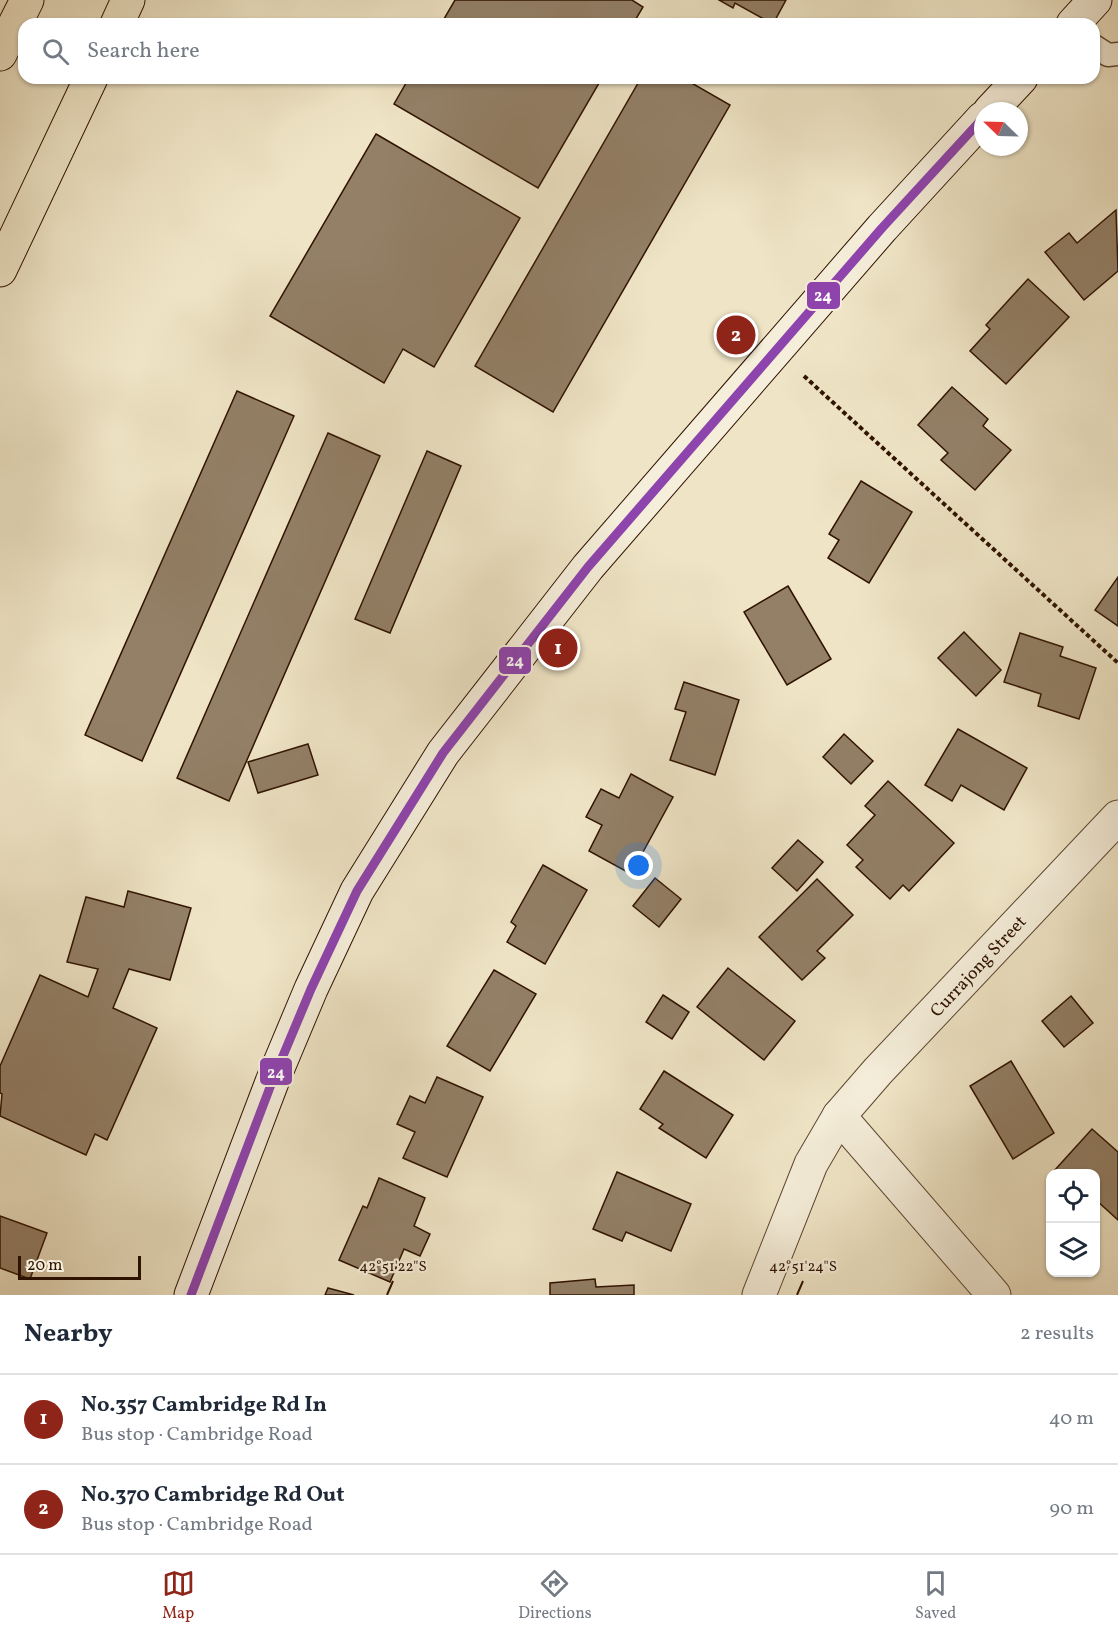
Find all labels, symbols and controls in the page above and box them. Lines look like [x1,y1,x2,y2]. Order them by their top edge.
search box [18,18,1100,84]
icon: search [39,35,72,68]
text: Search here [87,36,200,67]
north arrow [974,102,1028,156]
line badge: 24 [806,281,841,310]
text: 24 [814,286,832,308]
pin: 2 [716,312,756,358]
pin: 1 [538,626,578,670]
line badge: 24 [498,646,532,675]
text: 24 [506,651,524,673]
your location [624,851,653,880]
street label: Currajong Street [925,910,1033,1024]
line badge: 24 [259,1057,293,1086]
text: 24 [267,1063,285,1085]
map controls [1046,1169,1100,1277]
button: locate [1046,1169,1100,1223]
button: layers [1046,1223,1100,1277]
scale bar [18,1253,141,1280]
text: 20 m [27,1255,62,1277]
text: 42°51'22"S [359,1257,427,1278]
text: 42°51'24"S [769,1257,837,1278]
text: Nearby [24,1316,113,1352]
text: 2 results [1020,1320,1094,1348]
text: No.357 Cambridge Rd In [81,1390,327,1421]
text: 1 [39,1405,48,1433]
text: 40 m [1049,1405,1094,1433]
text: Bus stop · Cambridge Road [81,1421,313,1449]
text: No.370 Cambridge Rd Out [81,1480,345,1511]
text: 2 [38,1495,49,1523]
text: 90 m [1050,1495,1094,1523]
text: Bus stop · Cambridge Road [81,1511,313,1539]
tab: Map [162,1567,195,1625]
tab: Directions [518,1567,592,1625]
tab: Saved [915,1567,956,1625]

